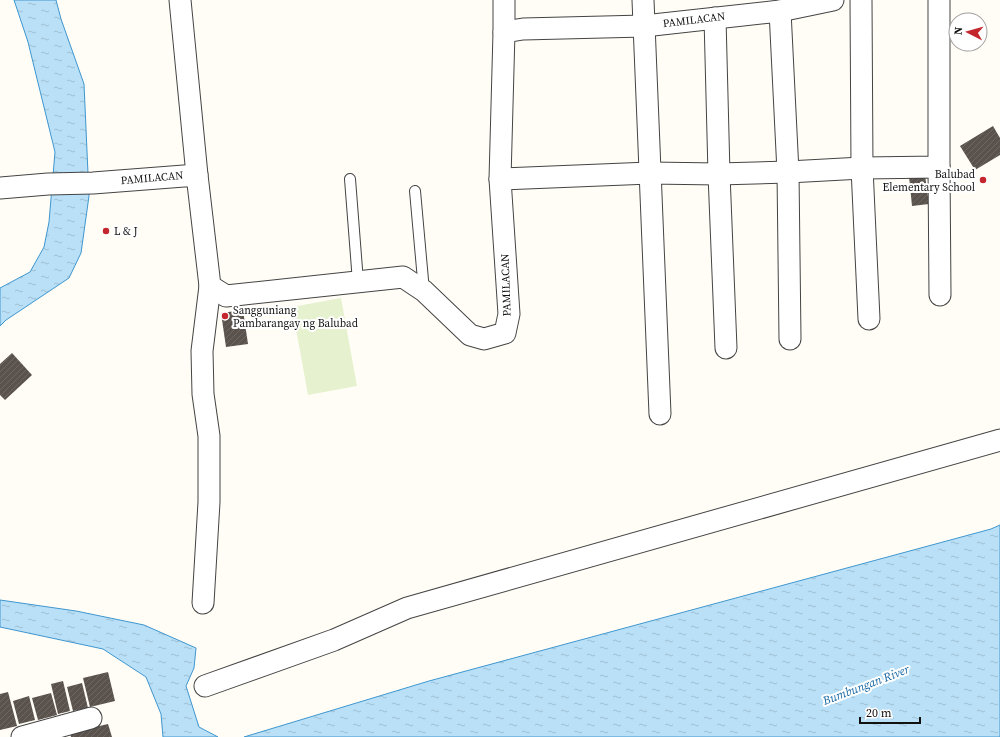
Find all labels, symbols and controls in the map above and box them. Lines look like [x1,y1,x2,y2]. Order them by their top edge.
street label: PAMILACAN [662,9,726,31]
north arrow [948,12,988,52]
text: N [951,26,966,36]
place label: Balubad Elementary School [883,167,976,195]
street label: PAMILACAN [120,168,184,188]
marker: Balubad Elementary School [978,175,988,185]
place label: L & J [114,224,138,239]
marker: L & J [101,226,111,236]
street label: PAMILACAN [497,253,515,317]
place label: Sangguniang Pambarangay ng Balubad [233,303,359,331]
marker: Sangguniang Pambarangay ng Balubad [220,311,230,321]
water label: Bumbungan River [820,661,913,709]
scale bar [860,699,920,725]
text: 20 m [866,705,892,721]

